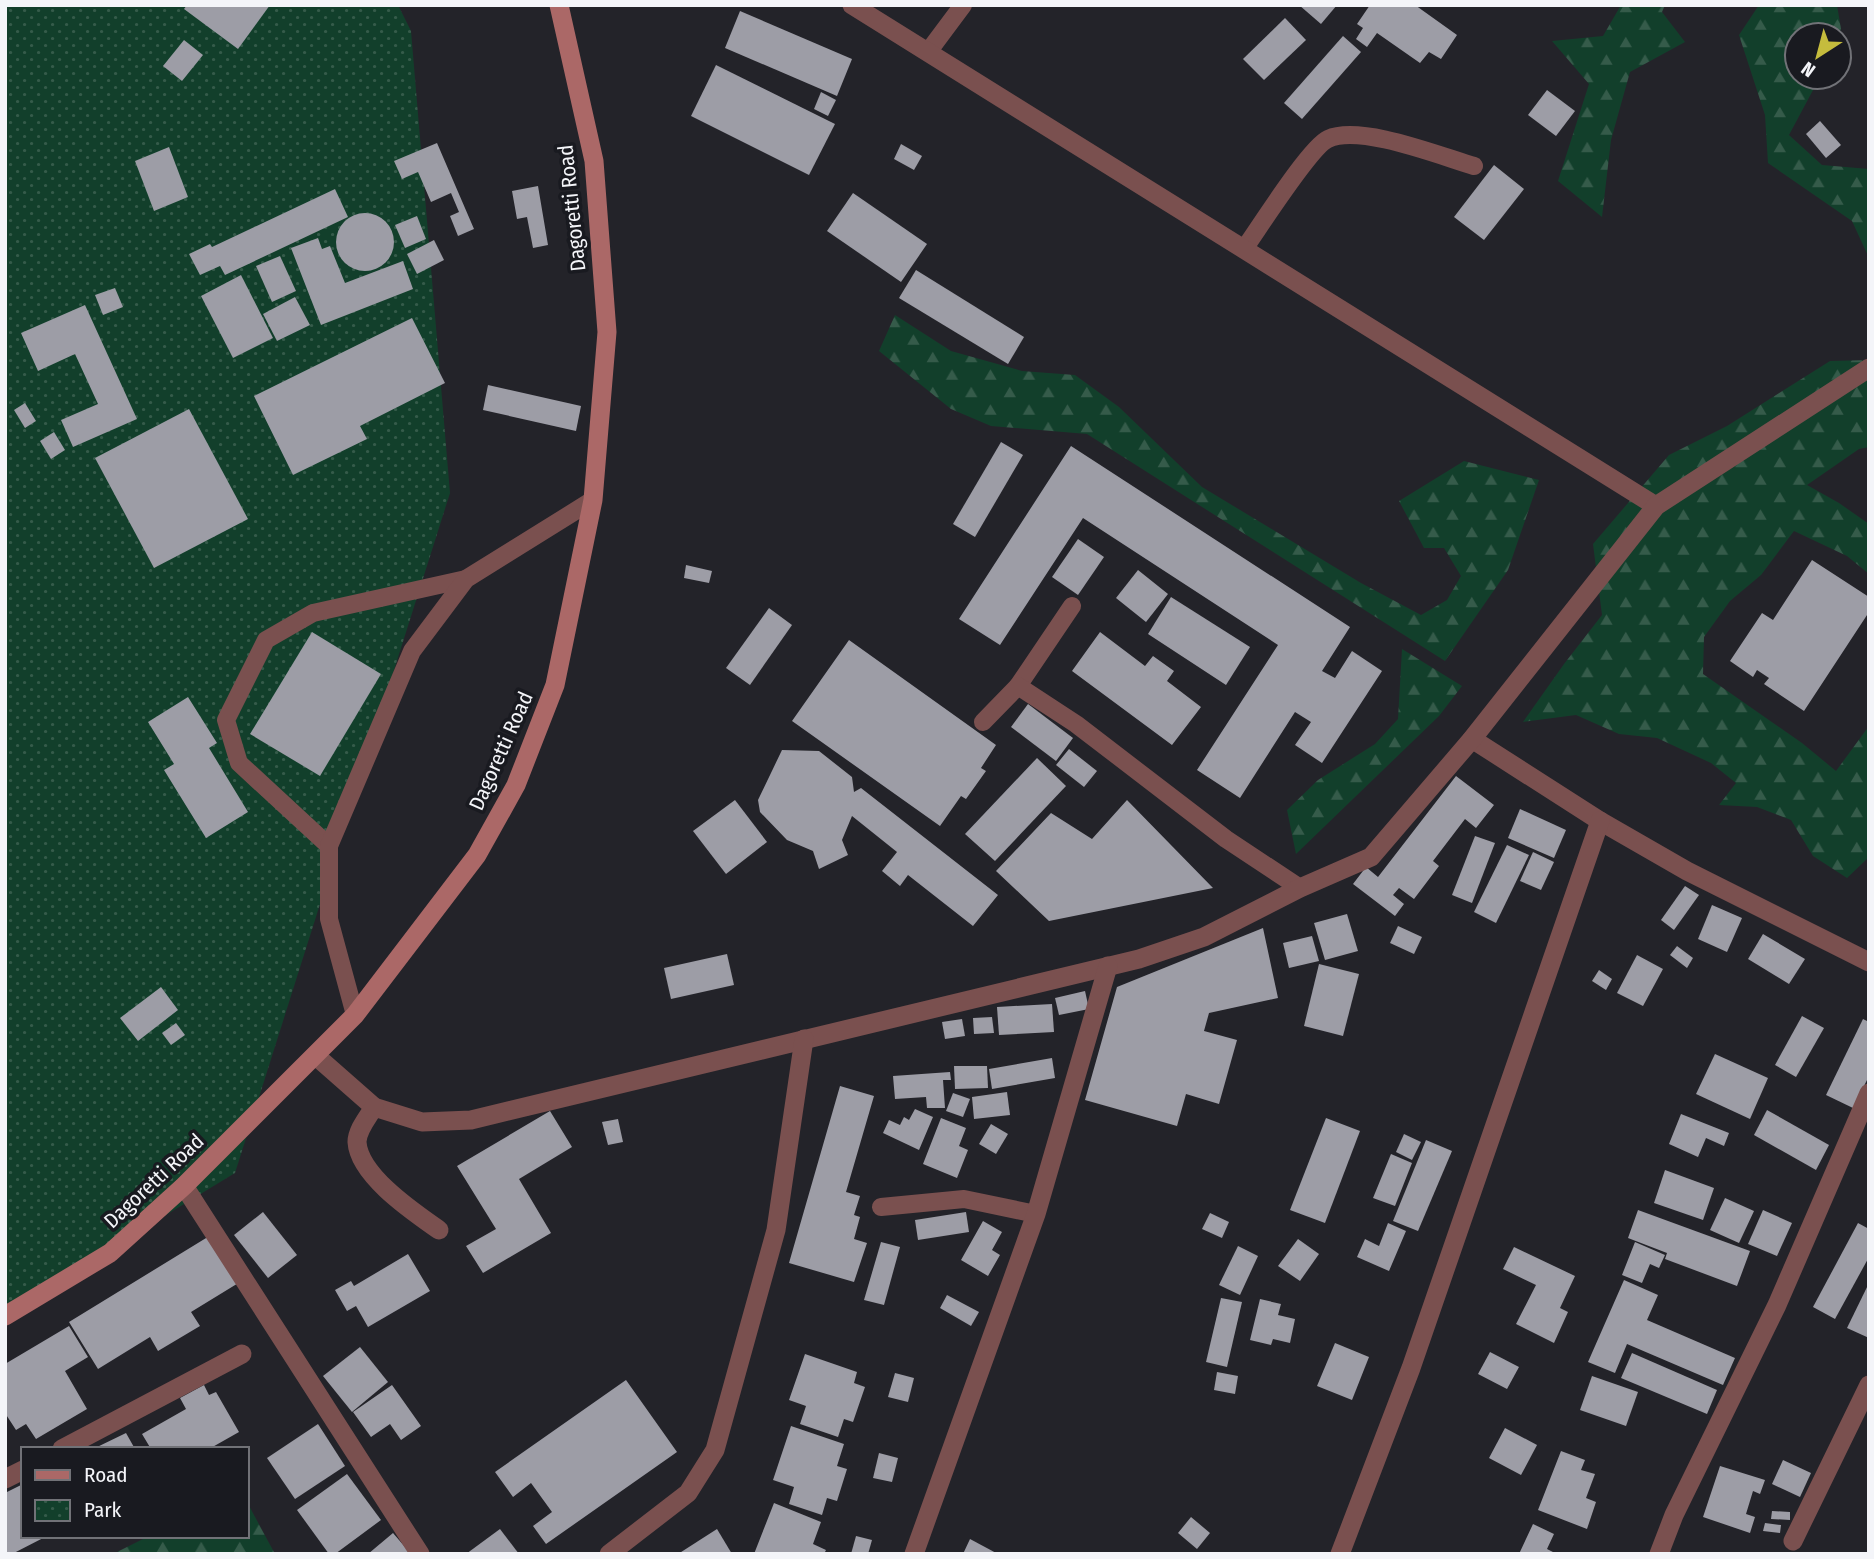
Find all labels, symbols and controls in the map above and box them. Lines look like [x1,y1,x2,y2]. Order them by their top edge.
north arrow [1783,21,1853,91]
text: N [1797,57,1820,82]
street label: Dagoretti Road [552,143,592,273]
street label: Dagoretti Road [463,688,539,814]
street label: Dagoretti Road [99,1128,209,1234]
legend [21,1447,248,1538]
text: Road [84,1462,128,1488]
text: Park [84,1497,122,1523]

